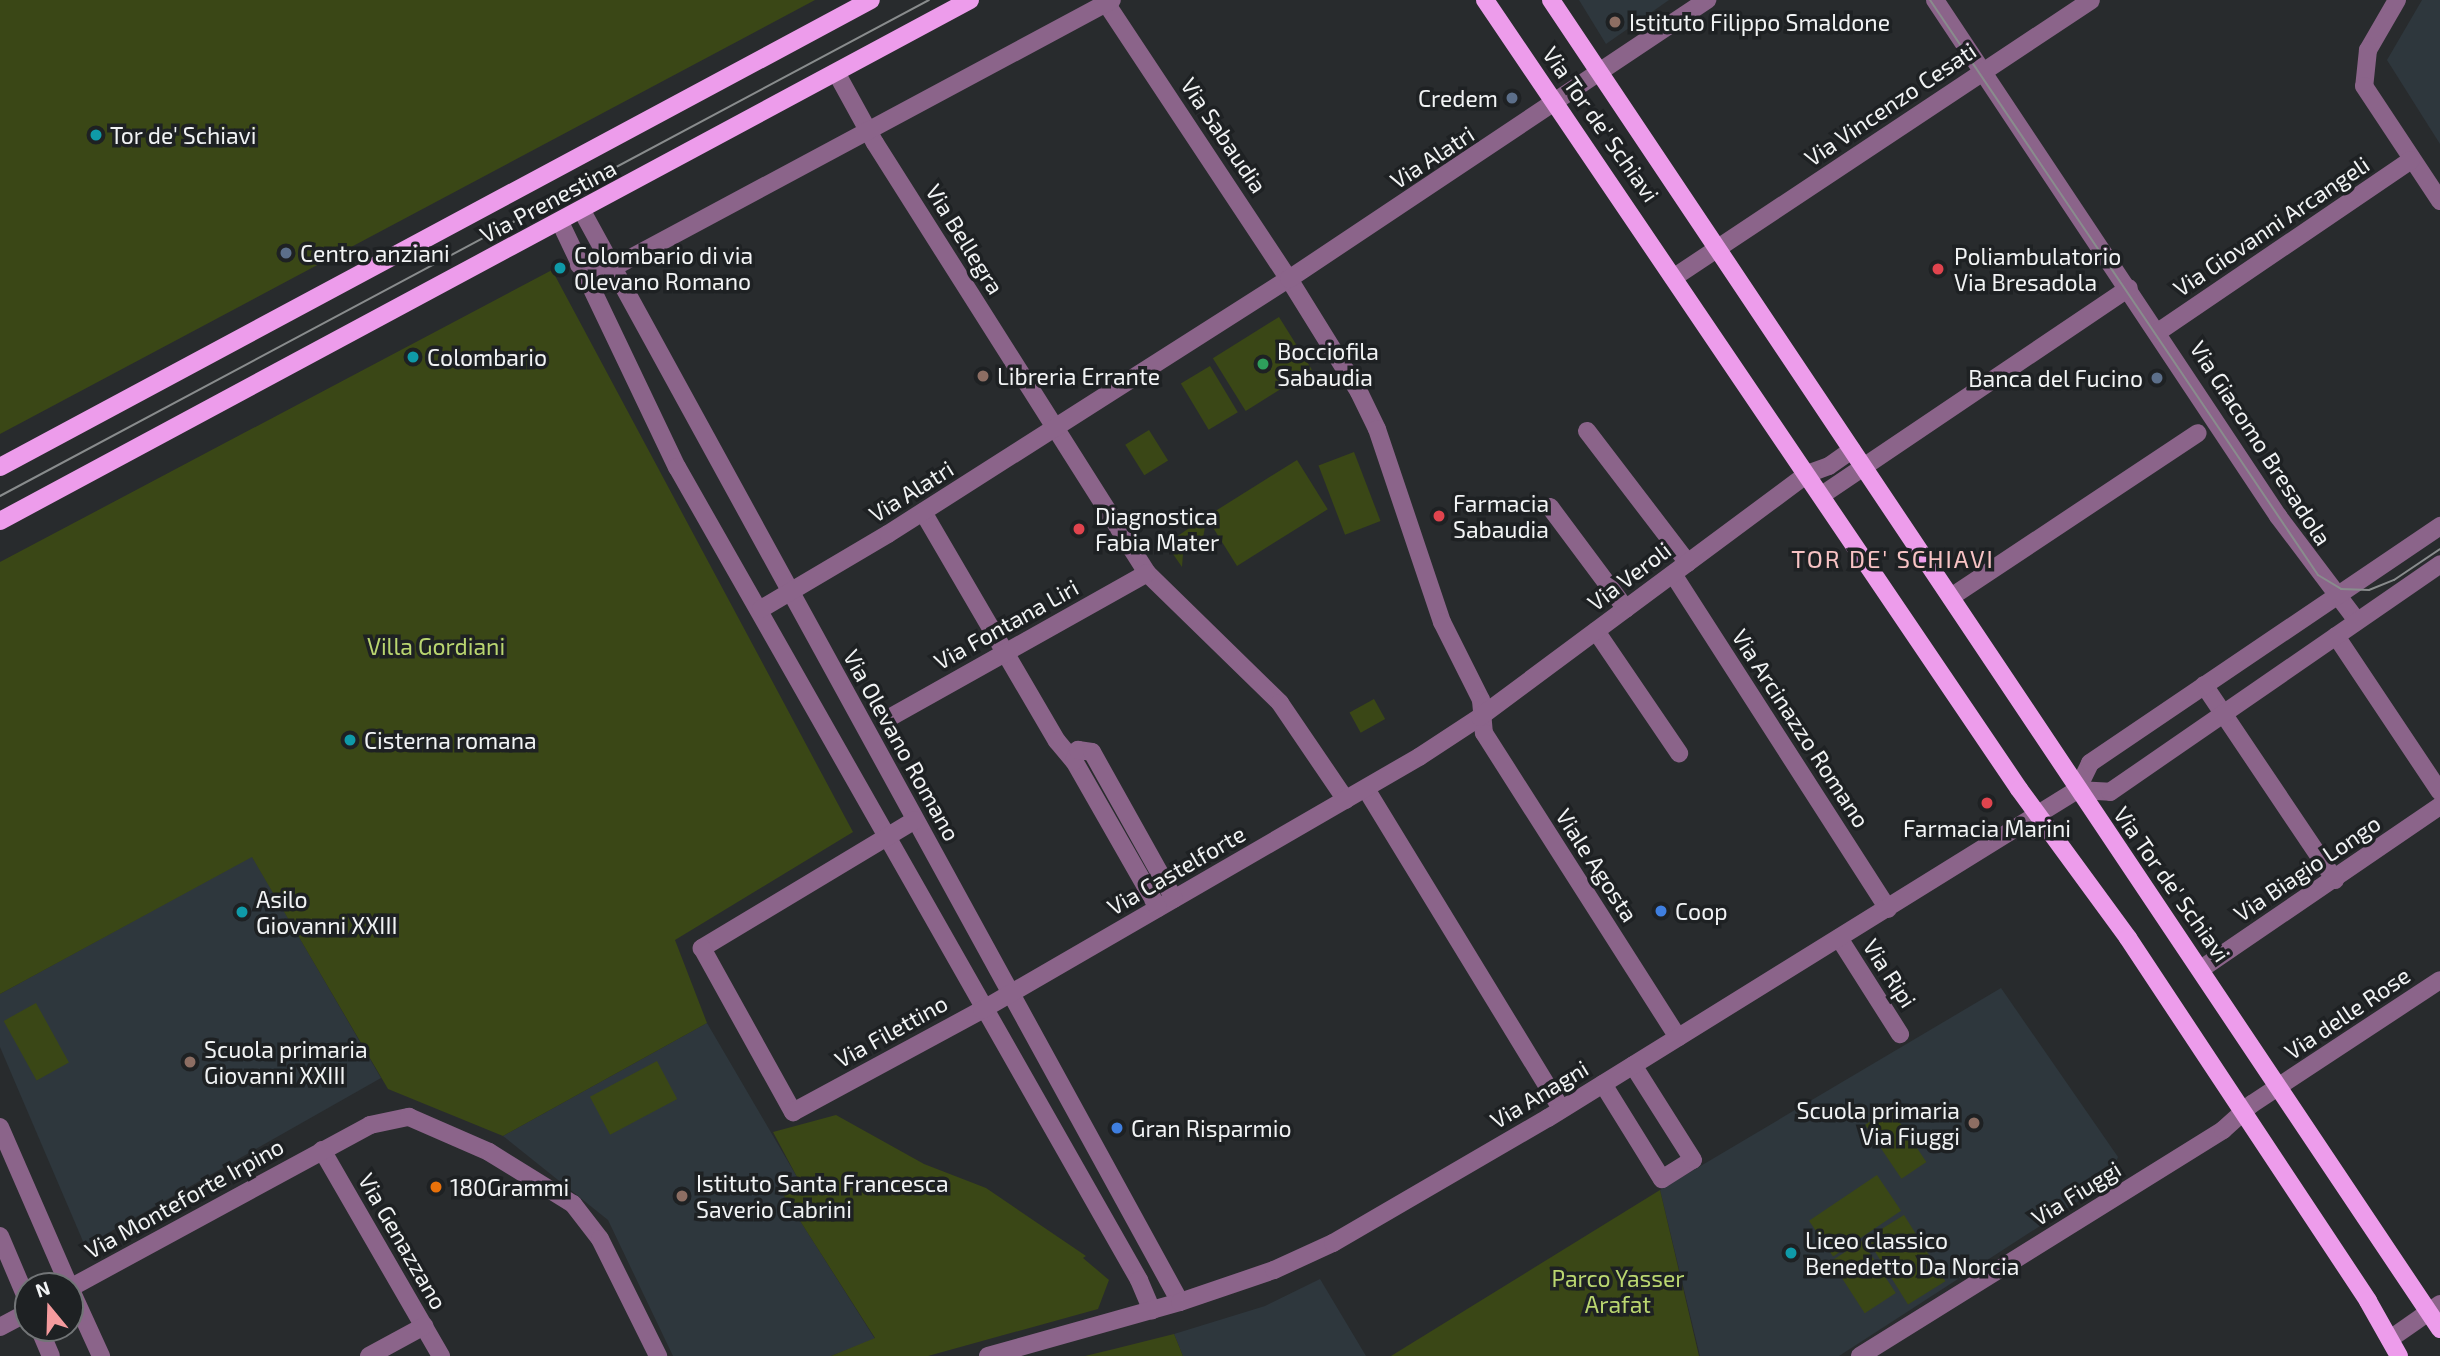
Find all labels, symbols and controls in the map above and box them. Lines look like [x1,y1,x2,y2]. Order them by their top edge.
place label: Istituto Filippo Smaldone [1629,8,1890,36]
marker: Istituto Filippo Smaldone [1607,14,1623,30]
street label: Via Vincenzo Cesati [1799,36,1981,172]
street label: Via Tor de' Schiavi [1537,40,1665,208]
street label: Via Sabaudia [1175,72,1273,198]
place label: Credem [1418,84,1498,112]
marker: Credem [1504,90,1520,106]
street label: Via Alatri [1385,120,1479,194]
place label: Tor de' Schiavi [110,121,257,149]
marker: Tor de' Schiavi [88,127,104,143]
street label: Via Giovanni Arcangeli [2168,150,2374,302]
street label: Via Prenestina [475,154,621,248]
street label: Via Bellegra [920,179,1010,299]
place label: Centro anziani [300,239,450,267]
place label: Colombario di via Olevano Romano [574,241,754,295]
place label: Poliambulatorio Via Bresadola [1954,242,2121,296]
marker: Centro anziani [278,245,294,261]
marker: Poliambulatorio Via Bresadola [1928,259,1948,279]
marker: Colombario di via Olevano Romano [552,260,568,276]
street label: Via Giacomo Bresadola [2185,336,2337,550]
place label: Bocciofila Sabaudia [1277,337,1379,391]
place label: Colombario [427,343,547,371]
marker: Colombario [405,349,421,365]
marker: Bocciofila Sabaudia [1255,356,1271,372]
place label: Libreria Errante [997,362,1160,390]
place label: Banca del Fucino [1968,364,2143,392]
marker: Libreria Errante [975,368,991,384]
marker: Banca del Fucino [2149,370,2165,386]
street label: Via Alatri [863,454,959,528]
place label: Farmacia Sabaudia [1453,489,1549,543]
place label: Diagnostica Fabia Mater [1095,502,1219,556]
marker: Farmacia Sabaudia [1431,508,1447,524]
marker: Diagnostica Fabia Mater [1069,519,1089,539]
street label: Via Veroli [1582,536,1676,616]
district label: TOR DE' SCHIAVI [1793,545,1993,573]
street label: Via Fontana Liri [929,573,1083,675]
street label: Via Arcinazzo Romano [1726,623,1876,833]
park label: Villa Gordiani [367,632,505,660]
street label: Via Olevano Romano [838,644,966,846]
place label: Cisterna romana [364,726,537,754]
marker: Cisterna romana [342,732,358,748]
marker: Farmacia Marini [1979,795,1995,811]
street label: Via Tor de' Schiavi [2108,800,2236,968]
street label: Viale Agosta [1550,803,1644,927]
street label: Via Biagio Longo [2228,809,2386,927]
place label: Farmacia Marini [1903,814,2071,842]
street label: Via Castelforte [1102,819,1250,921]
place label: Asilo Giovanni XXIII [256,885,398,939]
place label: Coop [1675,897,1728,925]
marker: Coop [1653,903,1669,919]
marker: Asilo Giovanni XXIII [234,904,250,920]
street label: Via Ripi [1858,933,1922,1013]
street label: Via delle Rose [2279,961,2415,1065]
street label: Via Filettino [830,989,952,1073]
place label: Scuola primaria Giovanni XXIII [204,1035,368,1089]
marker: Scuola primaria Giovanni XXIII [182,1054,198,1070]
street label: Via Anagni [1485,1054,1593,1134]
place label: Scuola primaria Via Fiuggi [1796,1096,1960,1150]
place label: Gran Risparmio [1131,1114,1291,1142]
marker: Scuola primaria Via Fiuggi [1966,1115,1982,1131]
marker: Gran Risparmio [1109,1120,1125,1136]
street label: Via Monteforte Irpino [80,1132,288,1264]
street label: Via Fiuggi [2026,1155,2126,1231]
street label: Via Genazzano [353,1168,453,1314]
place label: Istituto Santa Francesca Saverio Cabrini [696,1169,949,1223]
place label: 180Grammi [450,1173,569,1201]
marker: 180Grammi [428,1179,444,1195]
marker: Istituto Santa Francesca Saverio Cabrini [674,1188,690,1204]
place label: Liceo classico Benedetto Da Norcia [1805,1226,2019,1280]
marker: Liceo classico Benedetto Da Norcia [1783,1245,1799,1261]
park label: Parco Yasser Arafat [1551,1264,1685,1318]
north arrow [14,1272,84,1342]
text: N [32,1275,53,1302]

